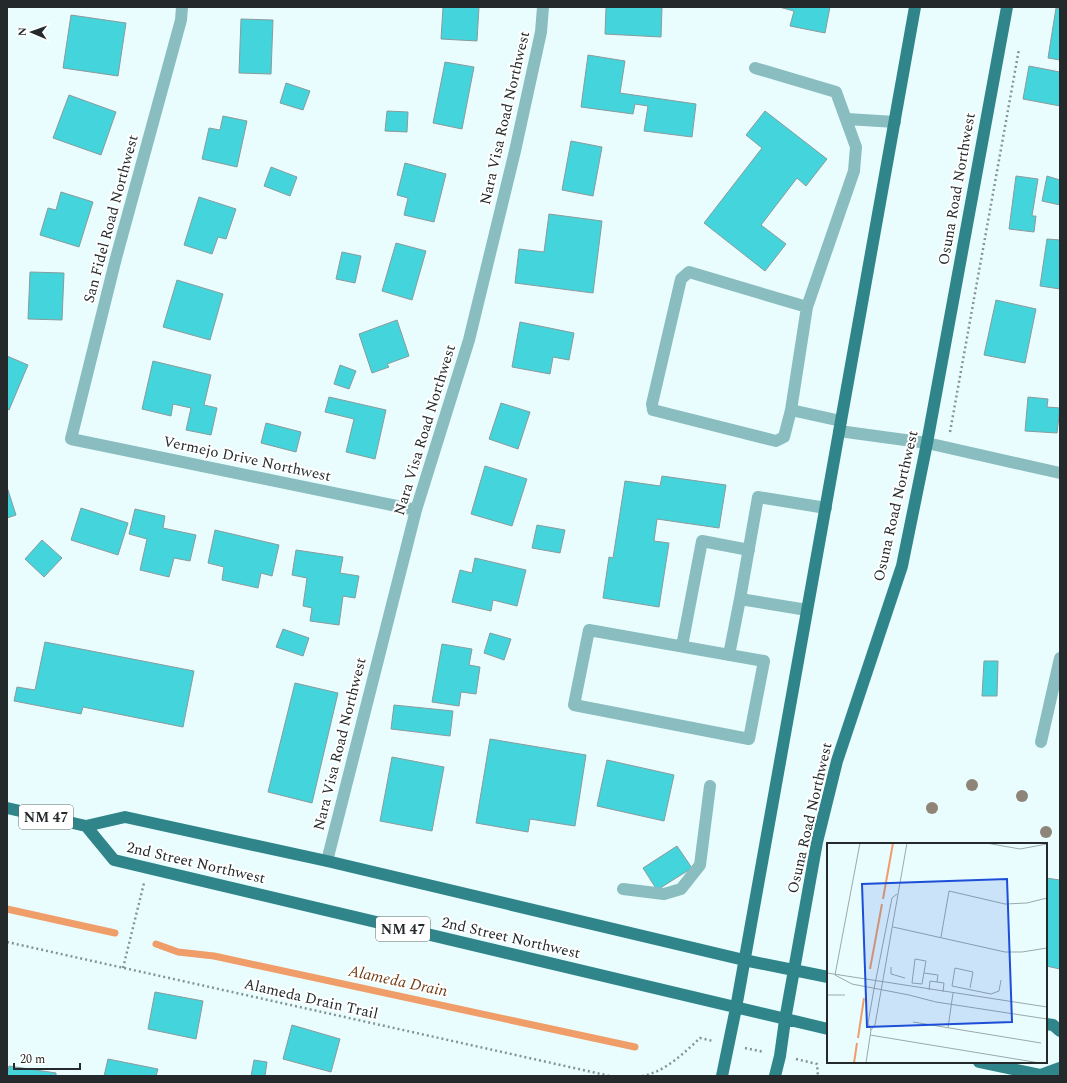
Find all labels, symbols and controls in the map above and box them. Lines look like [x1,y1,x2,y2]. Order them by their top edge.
north arrow [12,12,52,52]
text: N [14,27,31,36]
street label: Nara Visa Road Northwest [474,29,536,207]
street label: Osuna Road Northwest [932,111,982,267]
street label: San Fidel Road Northwest [77,132,145,306]
street label: Nara Visa Road Northwest [388,342,462,518]
street label: Osuna Road Northwest [867,428,925,584]
street label: Vermejo Drive Northwest [161,430,333,488]
street label: Nara Visa Road Northwest [307,655,373,833]
street label: Osuna Road Northwest [781,740,839,896]
road number: NM 47 [19,805,73,829]
street label: 2nd Street Northwest [124,836,268,890]
inset map [827,843,1047,1063]
street label: 2nd Street Northwest [439,911,583,965]
road number: NM 47 [376,917,430,941]
water label: Alameda Drain [345,959,450,1003]
street label: Alameda Drain Trail [242,972,380,1026]
scale bar [14,1045,80,1071]
text: 20 m [20,1050,45,1069]

